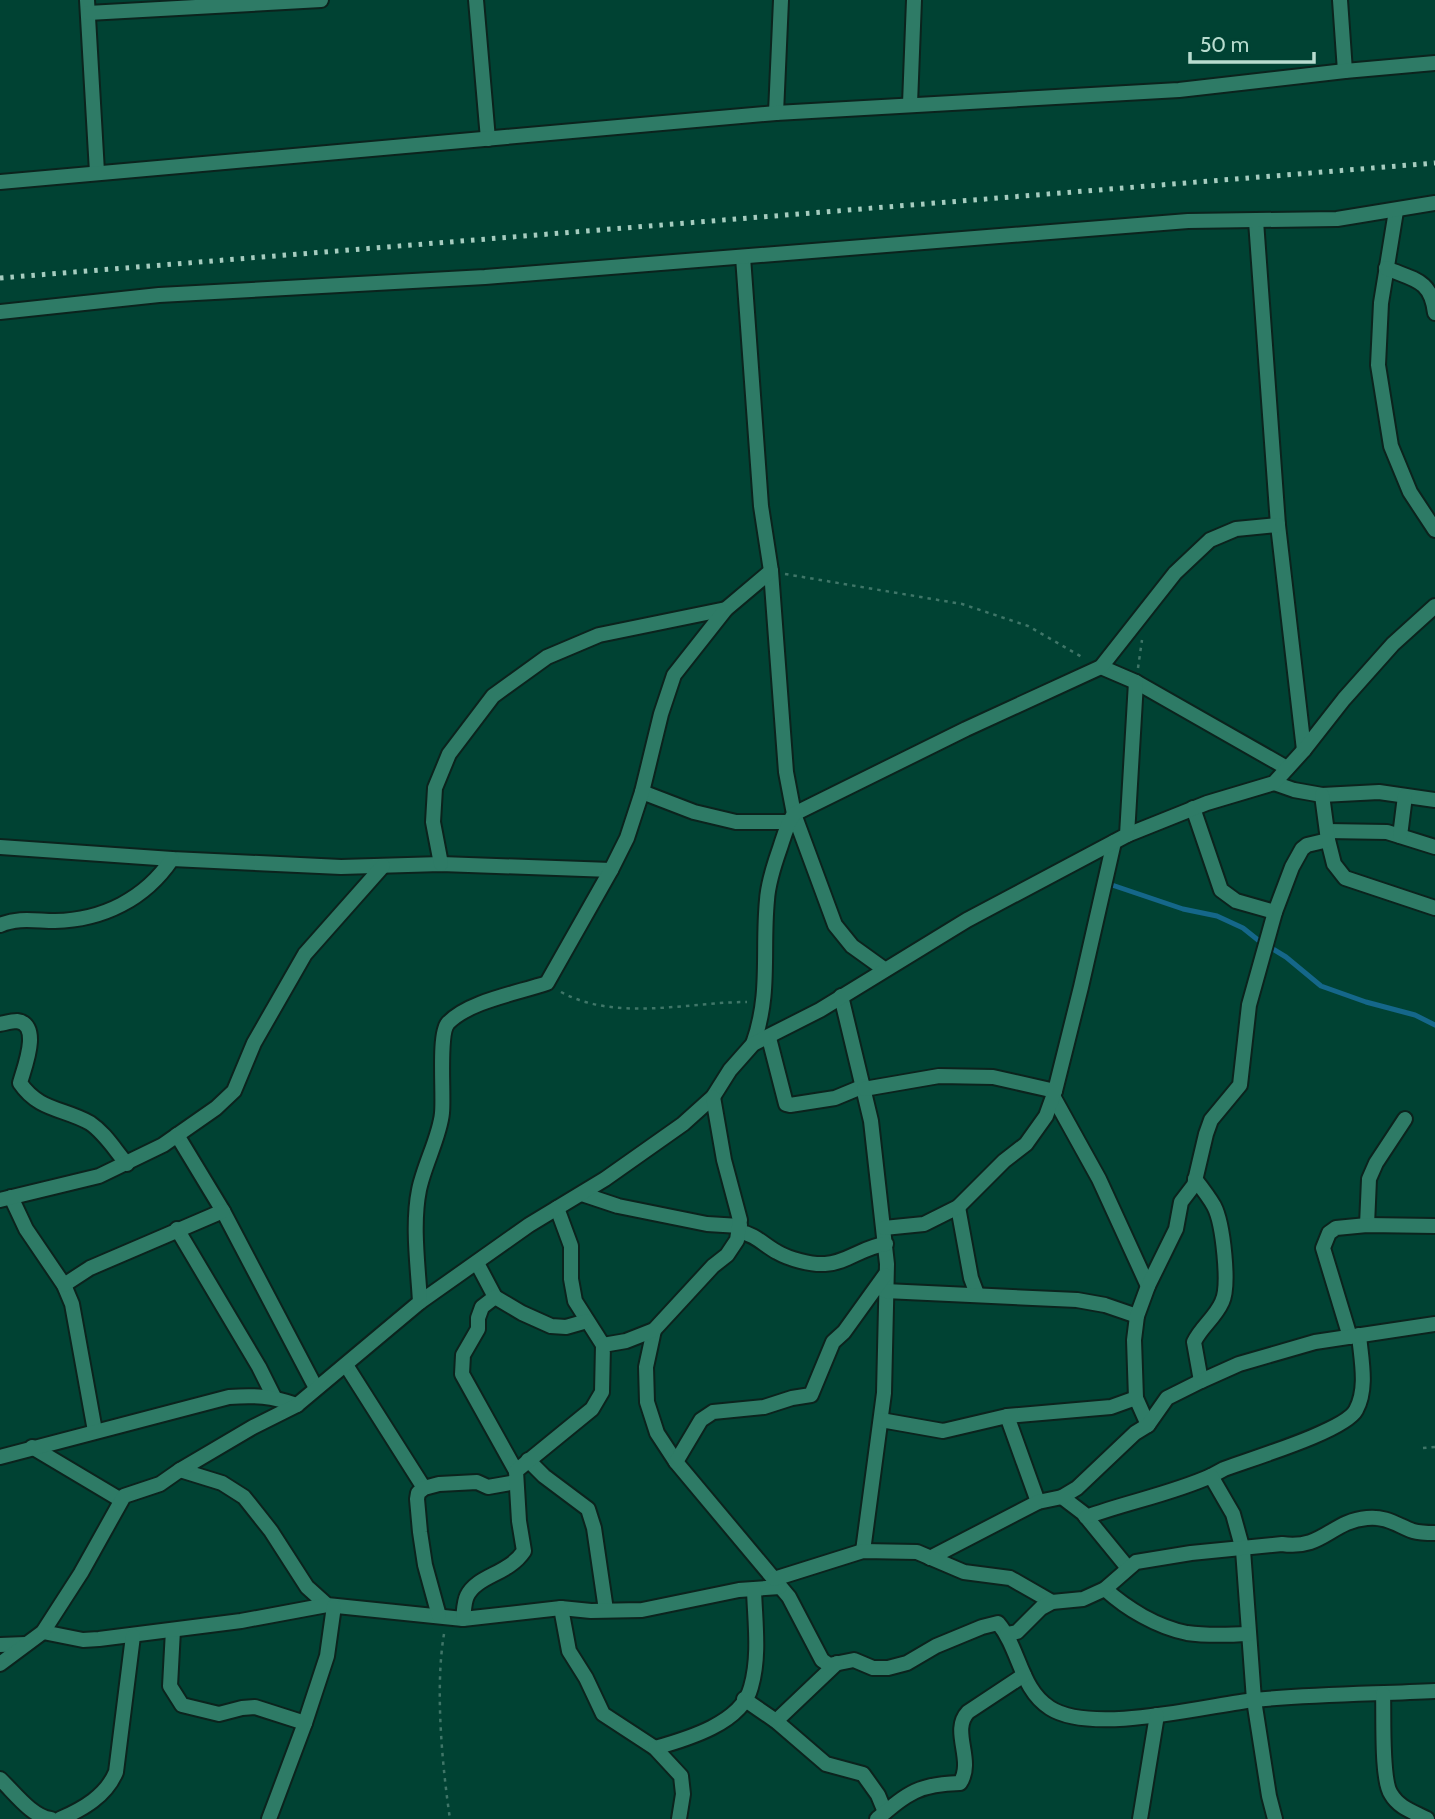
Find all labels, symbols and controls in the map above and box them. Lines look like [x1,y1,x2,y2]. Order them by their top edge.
scale bar [1190,21,1314,65]
text: 50 m [1200,32,1249,57]

